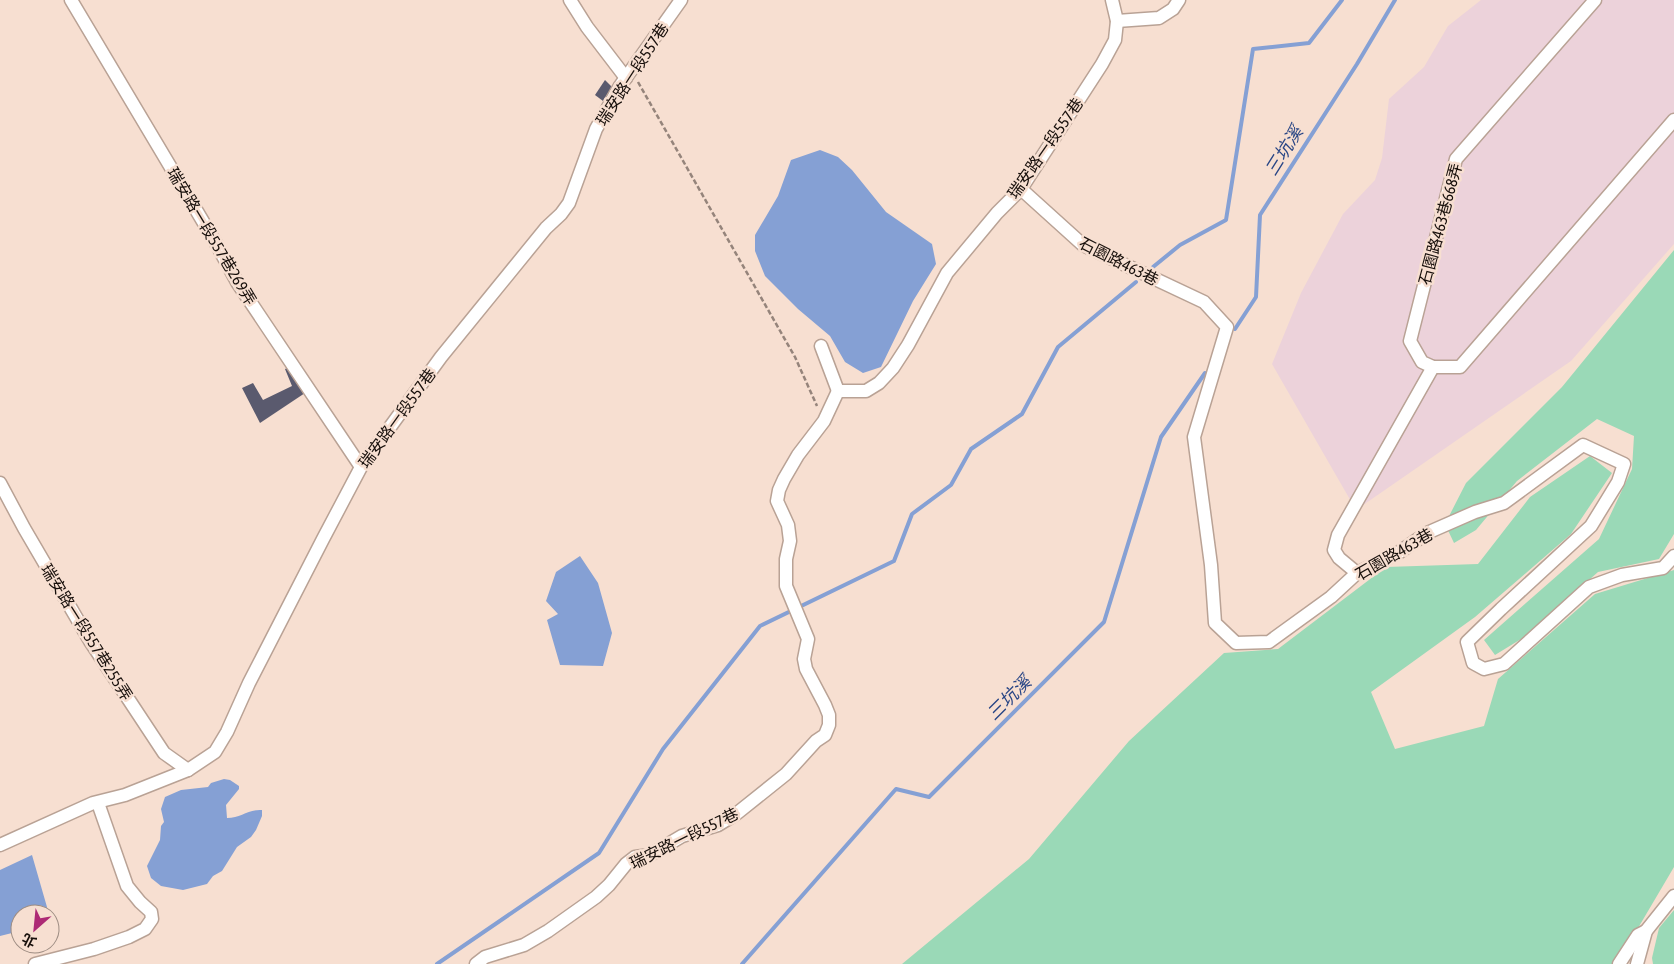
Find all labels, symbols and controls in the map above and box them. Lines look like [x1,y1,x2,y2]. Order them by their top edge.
street label: 瑞安路一段557巷 [592,19,672,129]
street label: 瑞安路一段557巷 [1004,94,1086,202]
water label: 三坑溪 [1260,120,1308,179]
street label: 石園路463巷668弄 [1415,161,1465,287]
street label: 瑞安路一段557巷269弄 [164,164,260,308]
street label: 石園路463巷 [1076,233,1162,289]
street label: 瑞安路一段557巷 [355,365,439,471]
street label: 石園路463巷 [1352,525,1436,583]
street label: 瑞安路一段557巷255弄 [38,561,136,703]
water label: 三坑溪 [982,669,1037,724]
street label: 瑞安路一段557巷 [627,804,741,872]
north arrow [10,904,60,954]
text: 北 [19,930,39,951]

